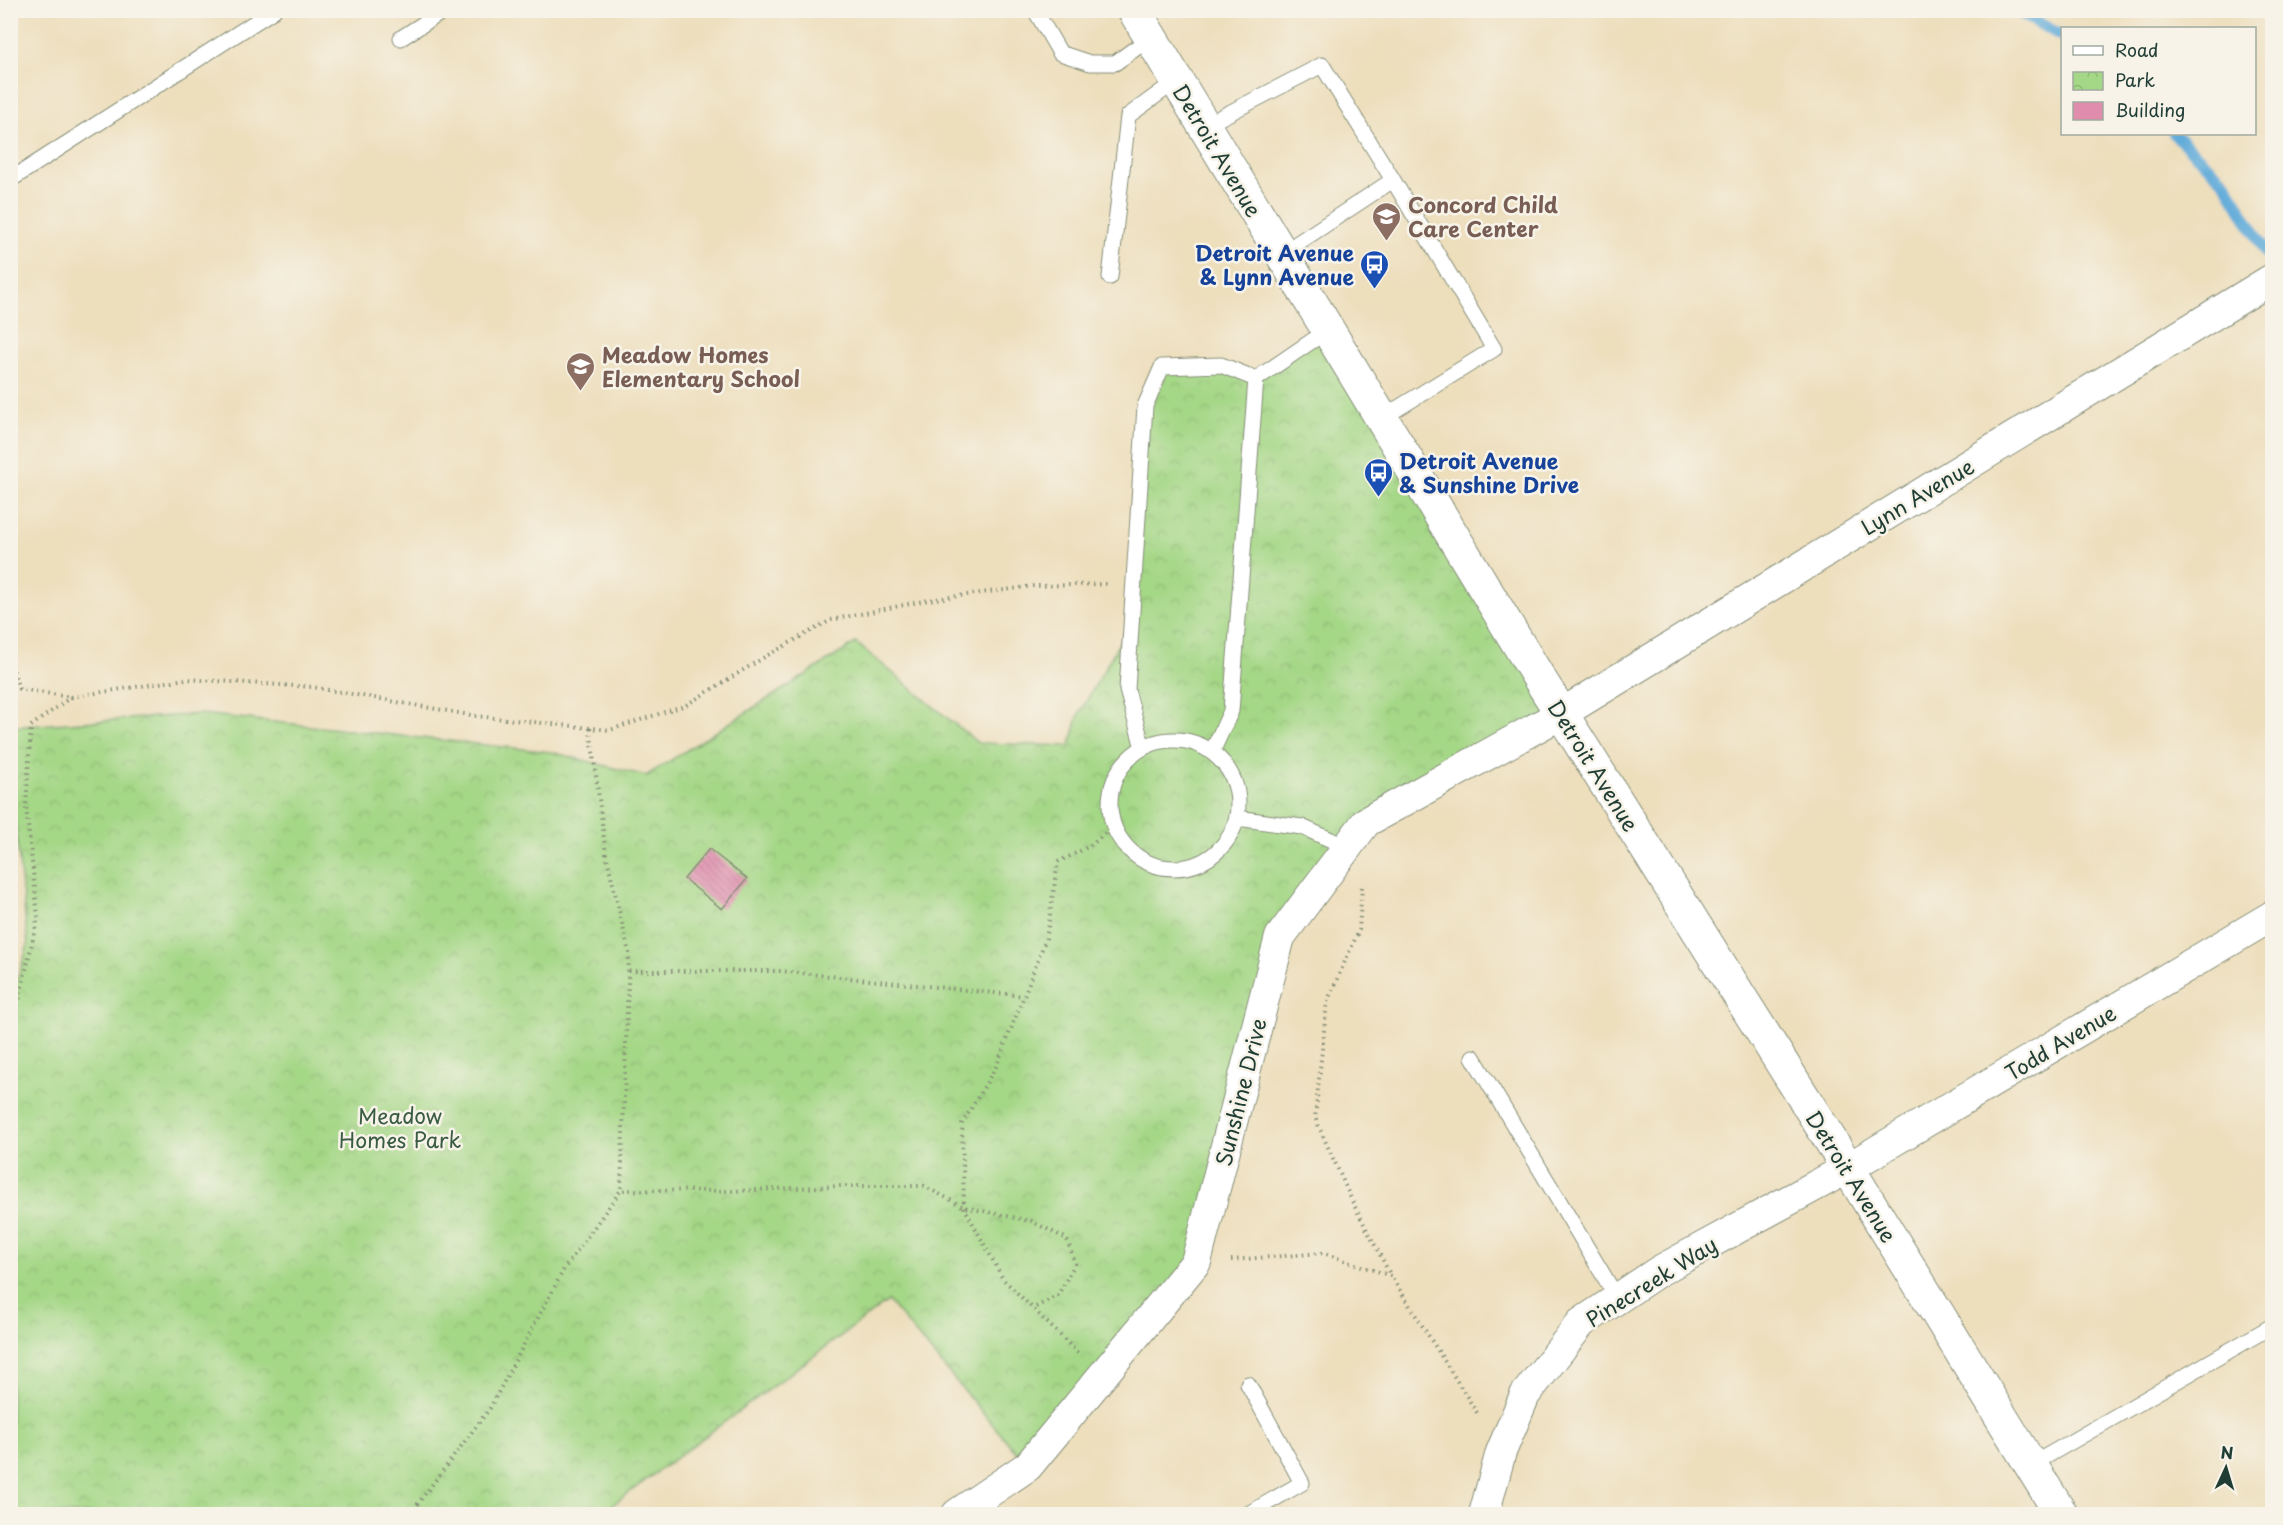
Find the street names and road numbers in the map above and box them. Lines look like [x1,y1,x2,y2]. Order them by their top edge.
street label: Detroit Avenue [1166,77,1270,223]
street label: Lynn Avenue [1854,450,1980,542]
street label: Detroit Avenue [1541,693,1647,837]
street label: Todd Avenue [1998,996,2122,1088]
street label: Sunshine Drive [1206,1015,1274,1169]
street label: Detroit Avenue [1799,1104,1905,1248]
street label: Pinecreek Way [1579,1228,1723,1334]

